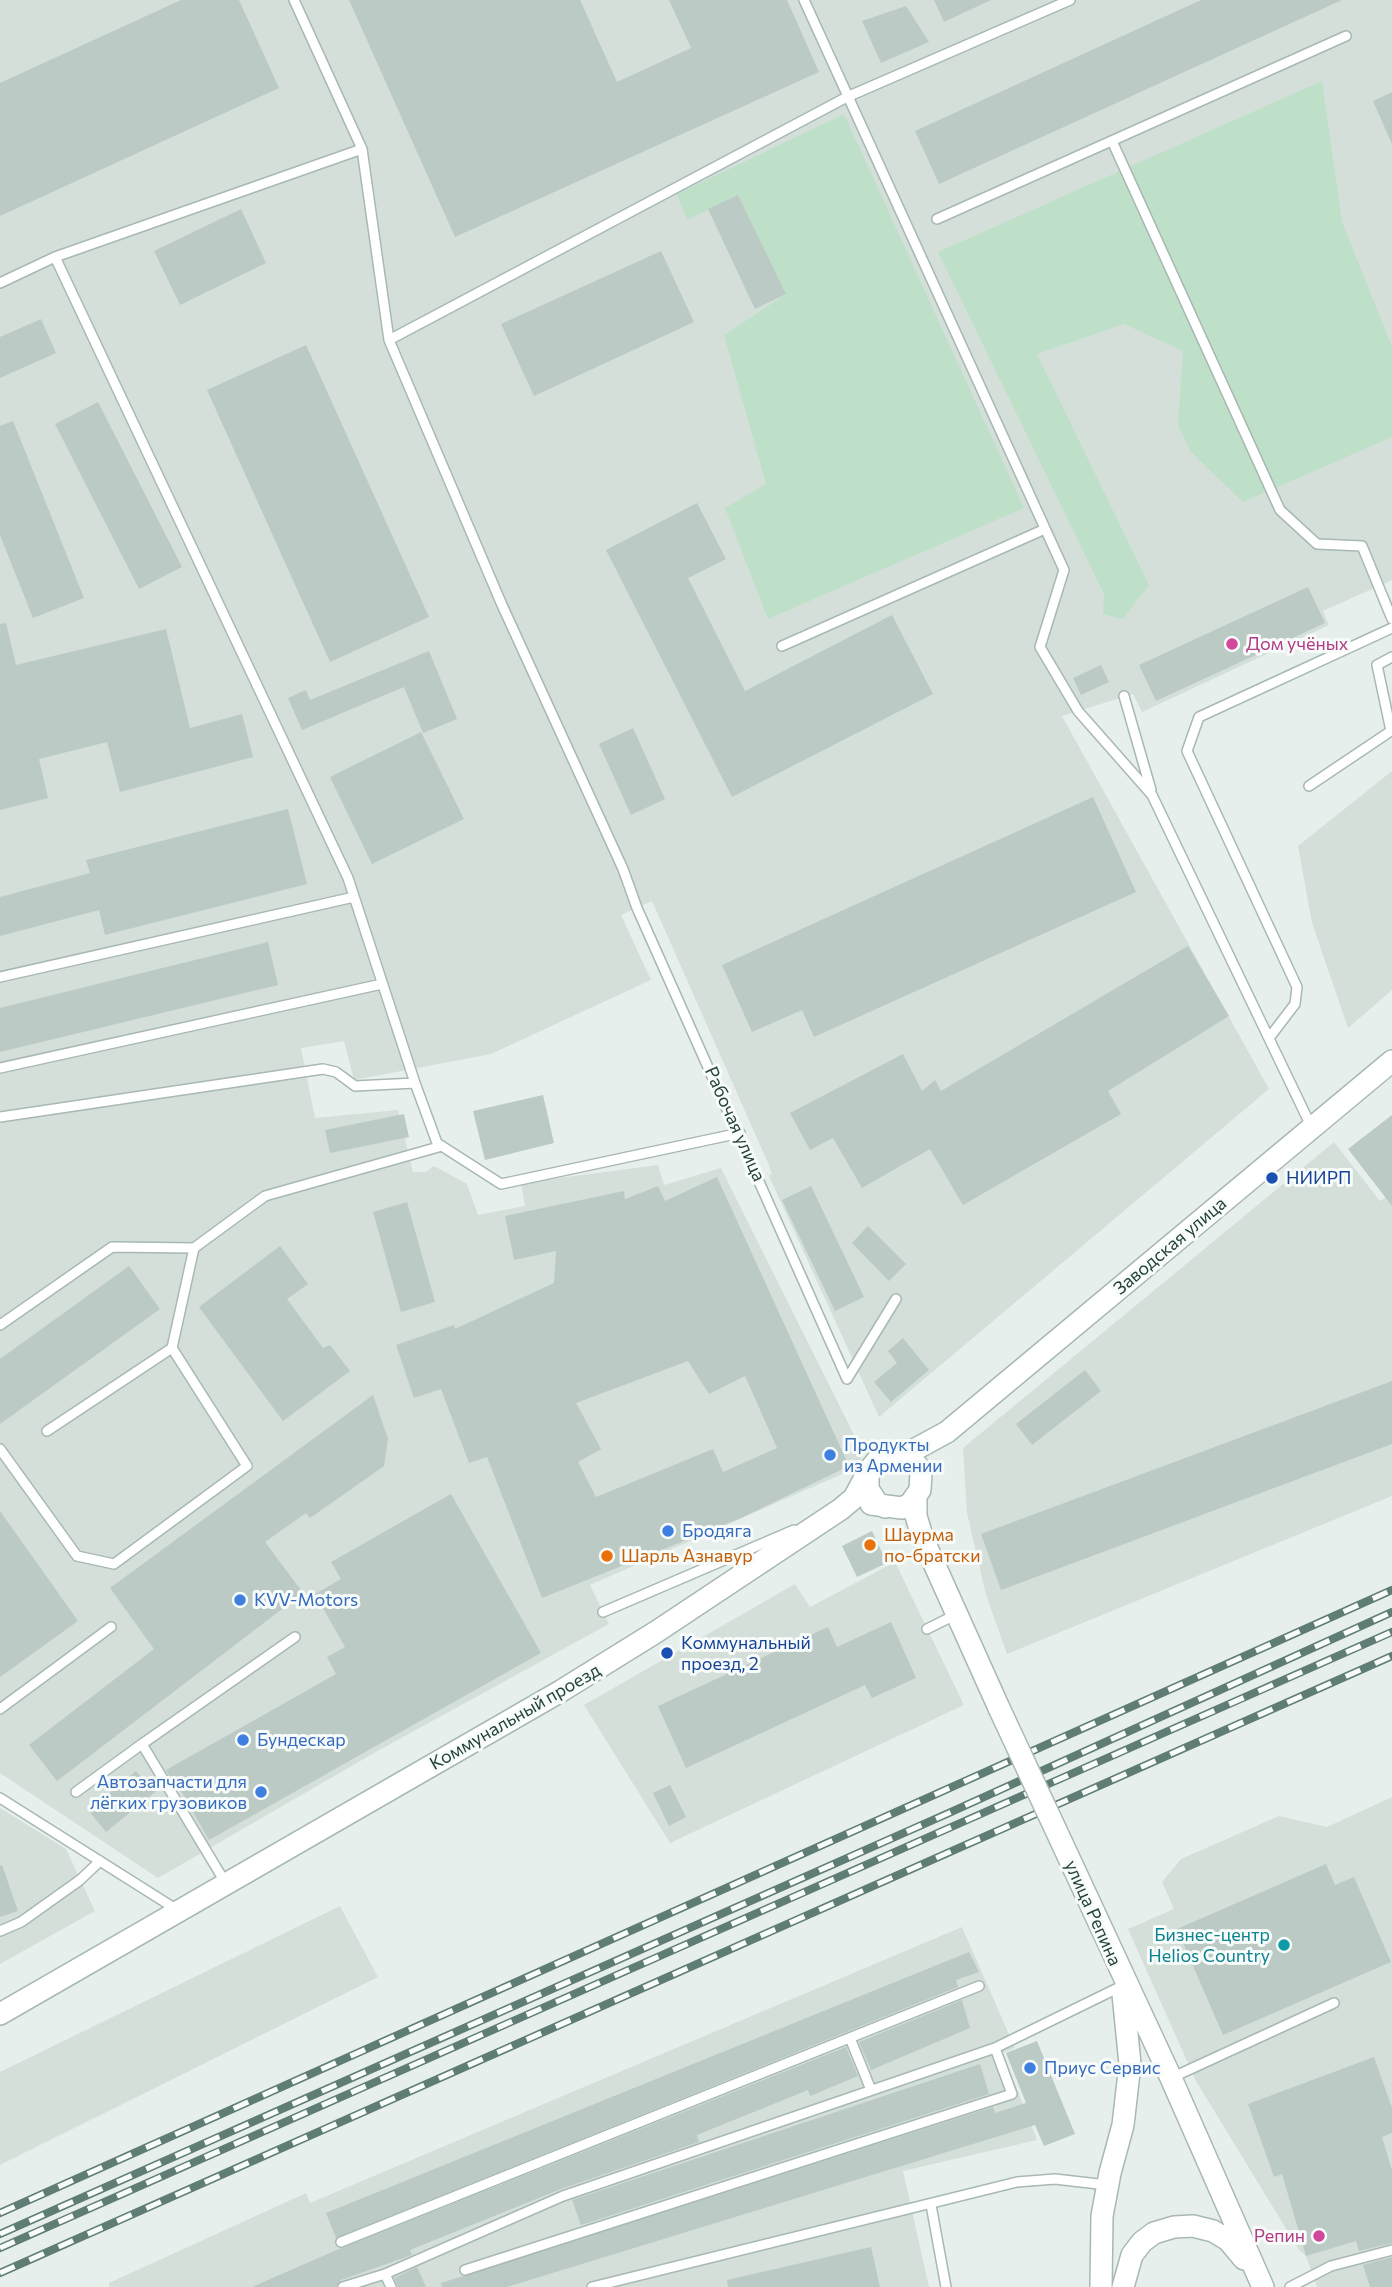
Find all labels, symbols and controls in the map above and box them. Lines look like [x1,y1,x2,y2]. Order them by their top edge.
place label: Дом учёных [1246,633,1348,655]
marker: Дом учёных [1224,636,1240,652]
street label: Рабочая улица [700,1063,770,1185]
place label: НИИРП [1286,1167,1351,1189]
marker: НИИРП [1264,1170,1280,1186]
street label: Заводская улица [1109,1193,1231,1299]
place label: Продукты из Армении [844,1434,943,1476]
marker: Продукты из Армении [822,1447,838,1463]
place label: Бродяга [682,1520,752,1542]
marker: Бродяга [660,1523,676,1539]
place label: Шаурма по-братски [884,1524,981,1566]
marker: Шаурма по-братски [862,1537,878,1553]
place label: Шарль Азнавур [621,1545,753,1567]
marker: Шарль Азнавур [599,1548,615,1564]
place label: KVV-Motors [254,1589,358,1611]
marker: KVV-Motors [232,1592,248,1608]
place label: Коммунальный проезд, 2 [681,1632,811,1674]
marker: Коммунальный проезд, 2 [659,1645,675,1661]
street label: Коммунальный проезд [426,1659,604,1775]
place label: Бундескар [257,1729,346,1751]
marker: Бундескар [235,1732,251,1748]
place label: Автозапчасти для лёгких грузовиков [90,1771,247,1814]
marker: Автозапчасти для лёгких грузовиков [253,1784,269,1800]
street label: улица Репина [1060,1857,1126,1969]
place label: Бизнес-центр Helios Country [1148,1924,1270,1966]
marker: Бизнес-центр Helios Country [1276,1937,1292,1953]
place label: Приус Сервис [1044,2057,1161,2079]
marker: Приус Сервис [1022,2060,1038,2076]
place label: Репин [1254,2225,1305,2247]
marker: Репин [1311,2228,1327,2244]

